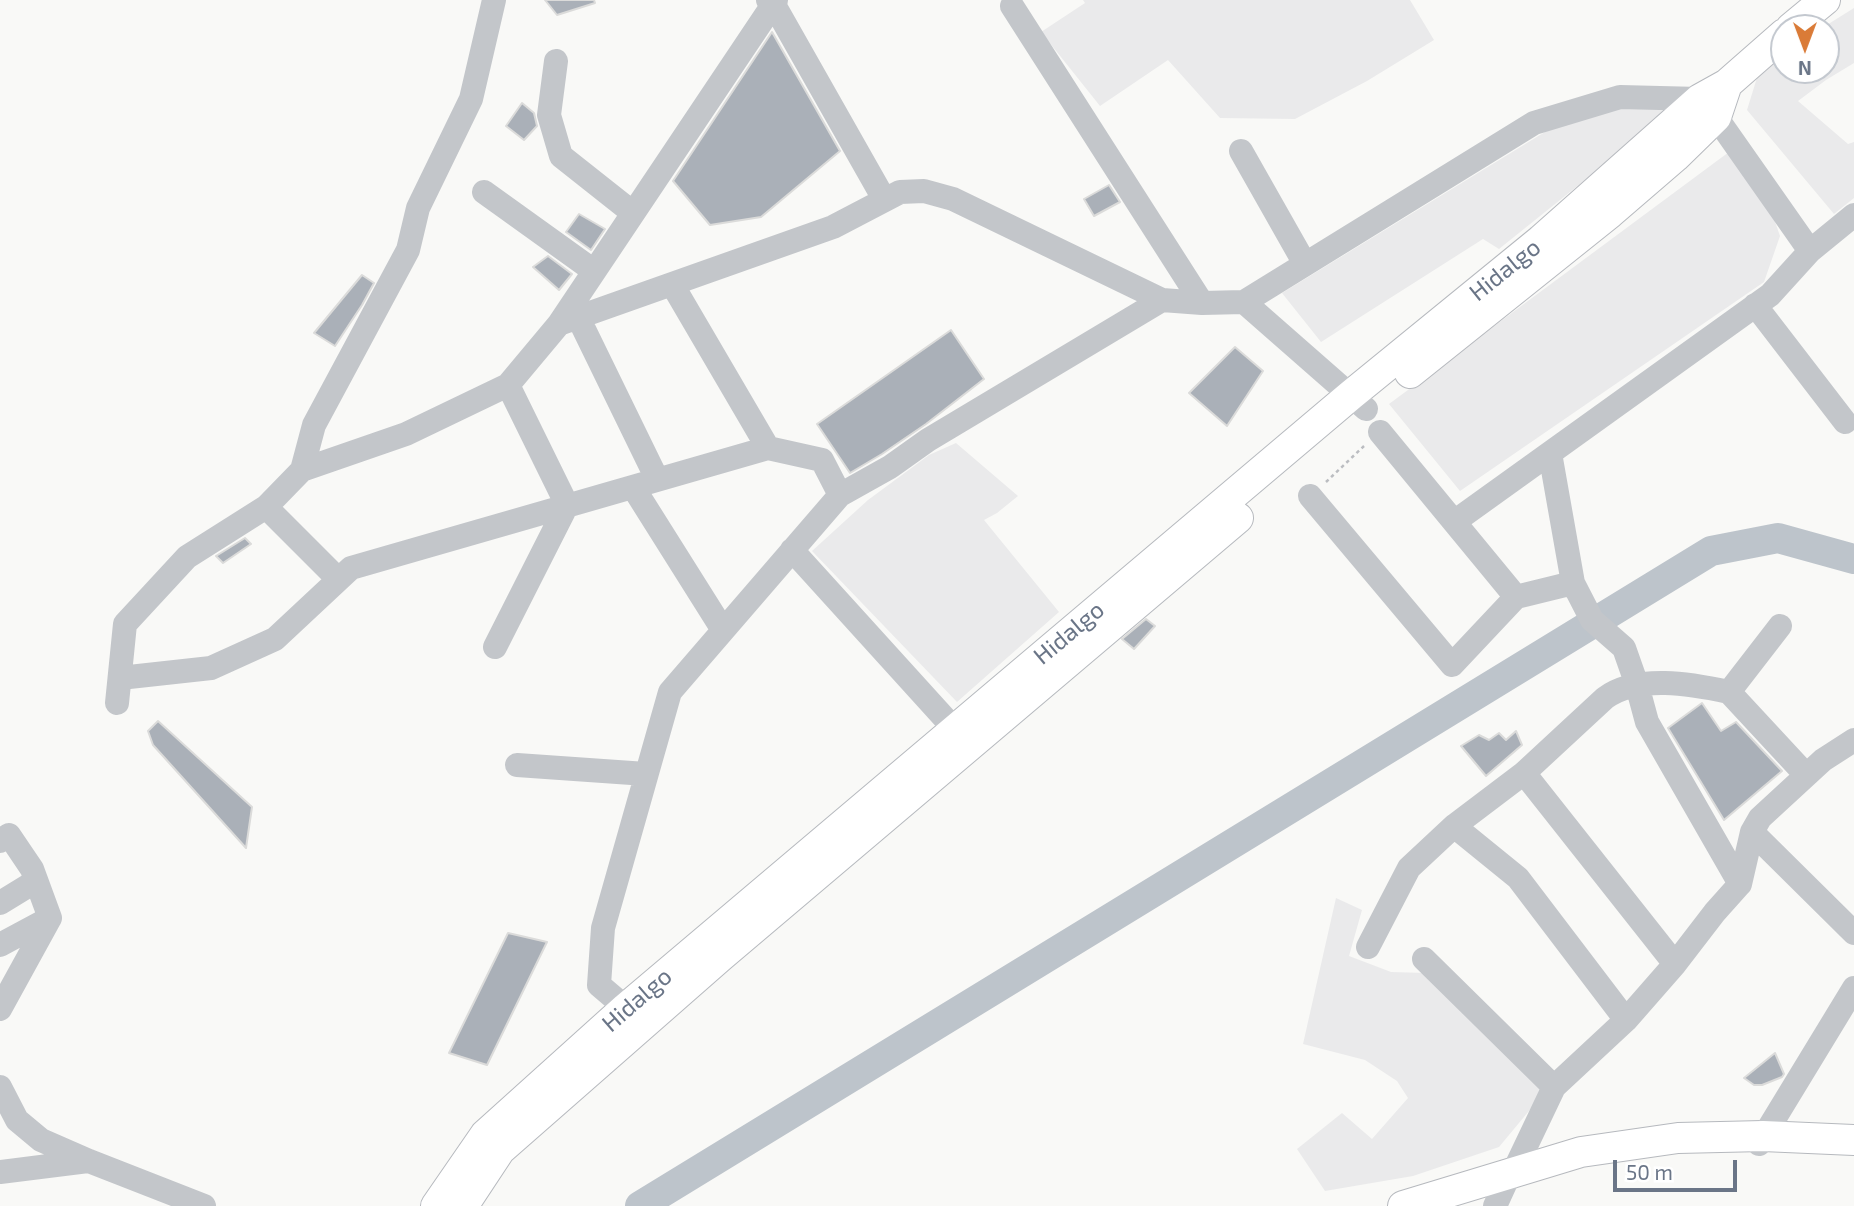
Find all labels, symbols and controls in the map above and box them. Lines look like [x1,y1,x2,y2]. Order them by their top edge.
north arrow [1770,14,1840,84]
text: N [1798,57,1812,80]
street label: Hidalgo [1464,233,1546,307]
street label: Hidalgo [1028,595,1110,671]
street label: Hidalgo [596,962,678,1038]
scale bar [1616,1146,1740,1190]
text: 50 m [1626,1159,1673,1184]

